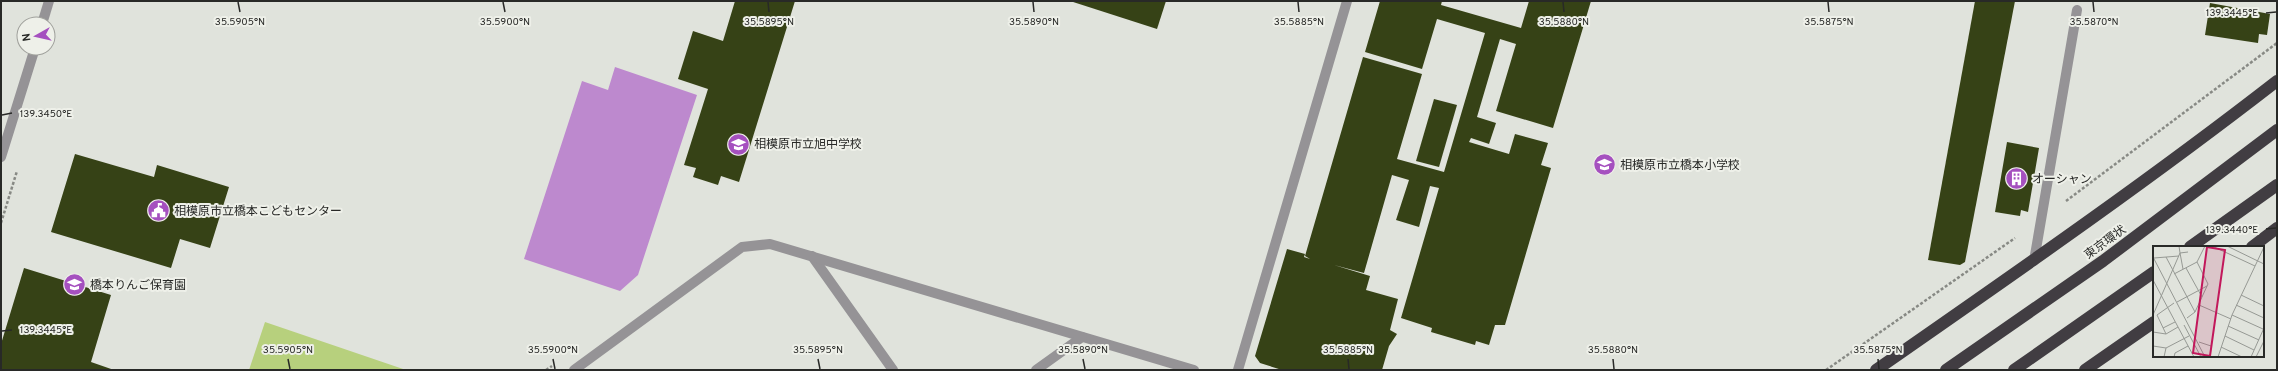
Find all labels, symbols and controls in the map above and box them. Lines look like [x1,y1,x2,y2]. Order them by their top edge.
text: 139.3445°E [2206,7,2258,20]
north arrow [16,16,56,56]
text: 35.5905°N [215,16,265,29]
text: 35.5900°N [480,16,530,29]
text: 35.5895°N [744,16,794,29]
text: 35.5890°N [1009,16,1059,29]
text: 35.5885°N [1274,16,1324,29]
text: 35.5880°N [1539,16,1589,29]
text: 35.5875°N [1804,16,1854,29]
text: 35.5870°N [2069,16,2119,29]
text: N [20,32,35,42]
text: 139.3450°E [20,108,72,121]
school or university icon: 相模原市立旭中学校 [726,131,752,157]
place label: 相模原市立旭中学校 [754,137,862,153]
school or university icon: 相模原市立橋本小学校 [1592,152,1618,178]
place label: 相模原市立橋本小学校 [1620,158,1740,174]
building icon: オーシャン [2004,166,2030,192]
place label: オーシャン [2032,172,2092,188]
public building icon: 相模原市立橋本こどもセンター [146,198,172,224]
place label: 相模原市立橋本こどもセンター [174,204,342,220]
street label: 東京環状 [2081,222,2130,263]
text: 139.3440°E [2206,224,2258,237]
inset map [2153,246,2264,357]
school or university icon: 橋本りんご保育園 [62,272,88,298]
place label: 橋本りんご保育園 [90,278,186,294]
text: 139.3445°E [20,324,72,337]
text: 35.5905°N [263,344,313,357]
text: 35.5900°N [528,344,578,357]
text: 35.5895°N [793,344,843,357]
text: 35.5890°N [1058,344,1108,357]
text: 35.5885°N [1323,344,1373,357]
text: 35.5880°N [1588,344,1638,357]
text: 35.5875°N [1853,344,1903,357]

